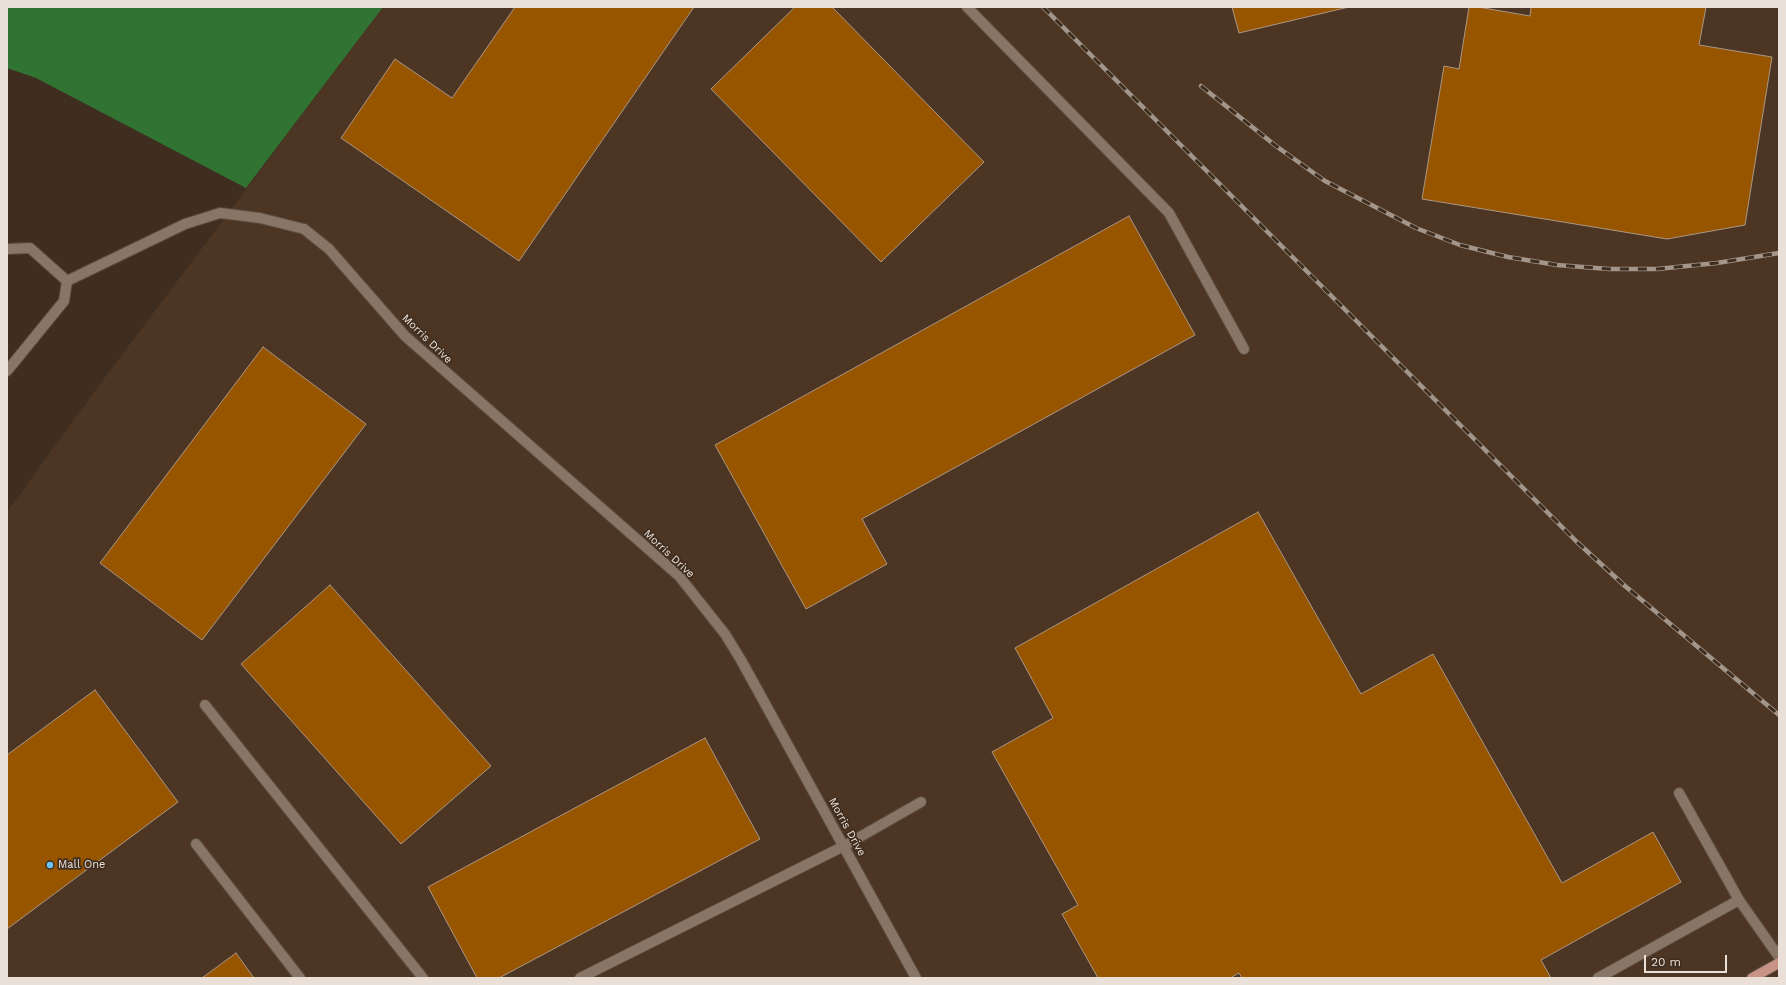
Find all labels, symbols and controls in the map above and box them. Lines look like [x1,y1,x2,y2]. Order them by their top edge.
street label: Morris Drive [399,312,455,366]
street label: Morris Drive [641,527,697,581]
street label: Morris Drive [826,796,868,858]
place label: Mall One [58,858,105,872]
marker: Mall One [45,860,55,870]
scale bar [1646,947,1729,973]
text: 20 m [1651,955,1681,969]

